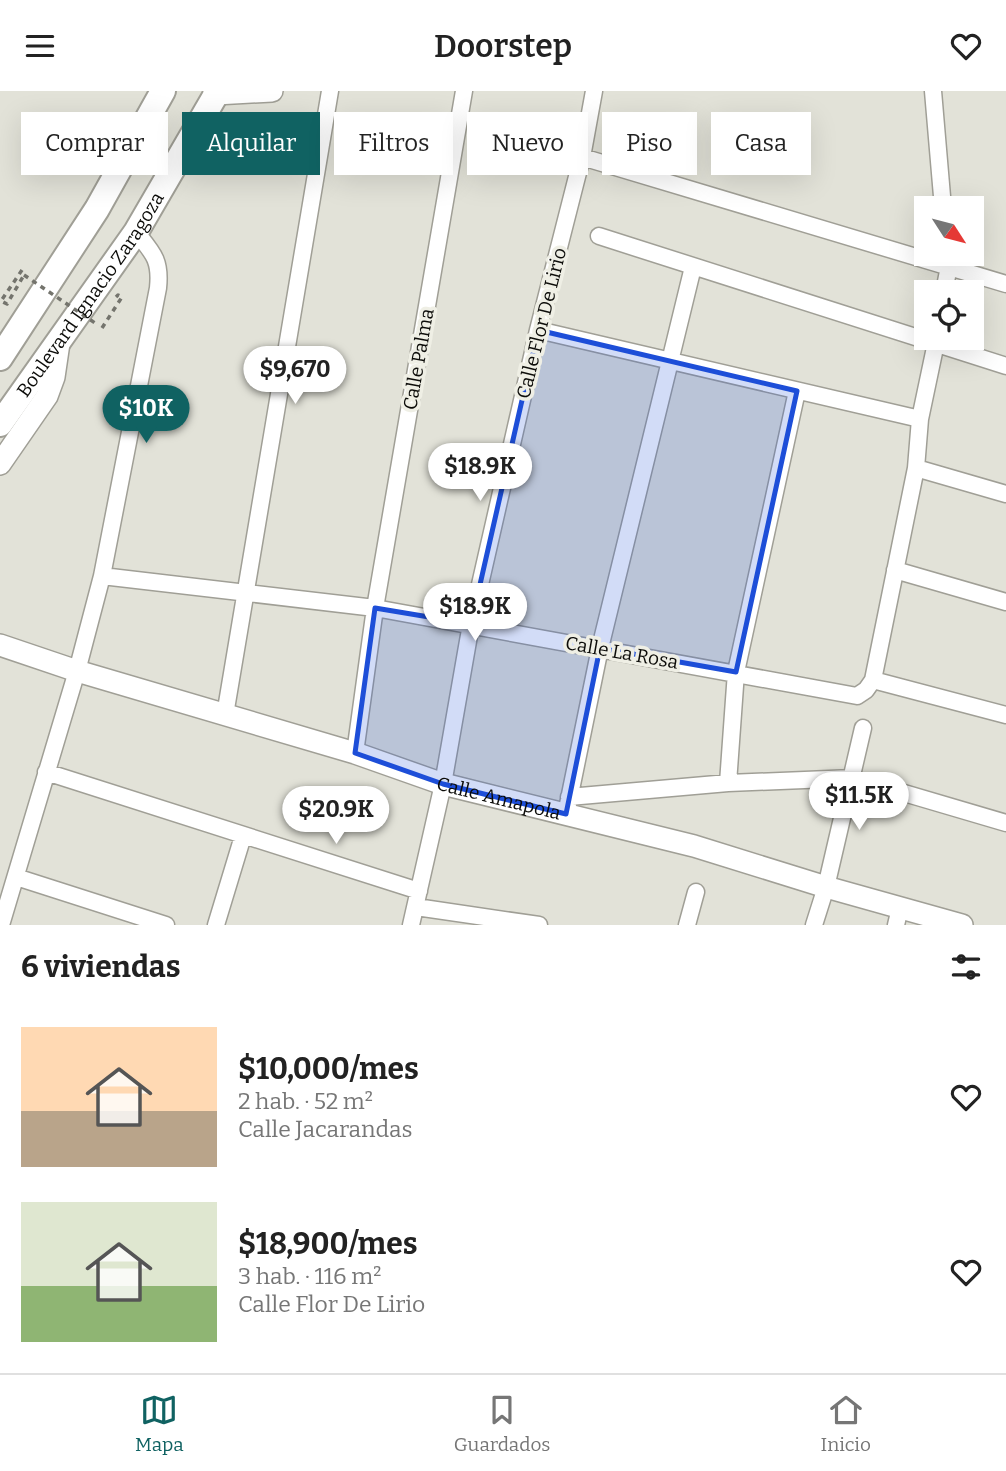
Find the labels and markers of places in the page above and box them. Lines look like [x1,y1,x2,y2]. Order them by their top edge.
pin: $9,670 [238,347,352,406]
pin: $10K [105,385,187,445]
pin: $18.9K [423,443,537,503]
pin: $18.9K [418,583,532,643]
pin: $11.5K [802,773,916,832]
pin: $20.9K [279,787,393,846]

